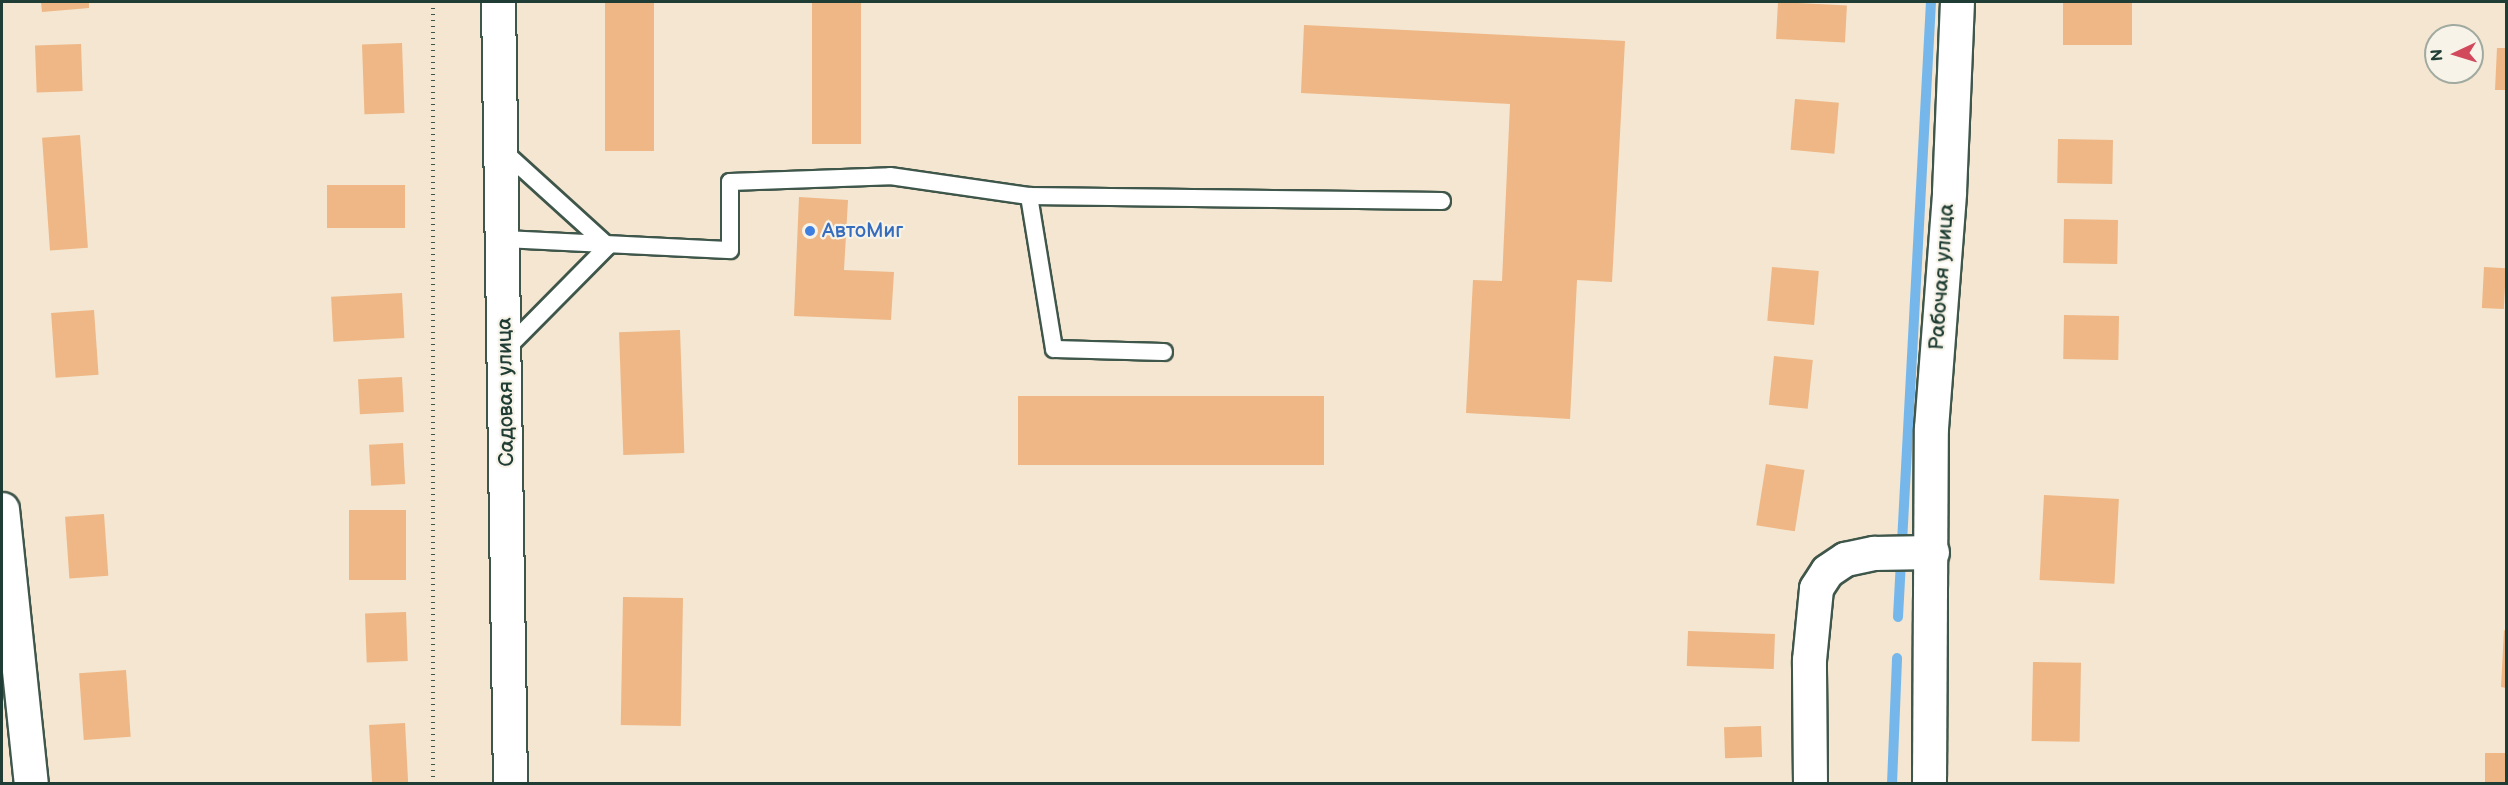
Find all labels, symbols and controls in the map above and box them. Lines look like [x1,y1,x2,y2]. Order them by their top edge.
north arrow [2424,24,2484,84]
text: N [2428,48,2447,62]
street label: Рабочая улица [1924,203,1960,351]
place label: АвтоМиг [822,218,904,244]
marker: АвтоМиг [803,224,817,238]
street label: Садовая улица [492,317,520,467]

